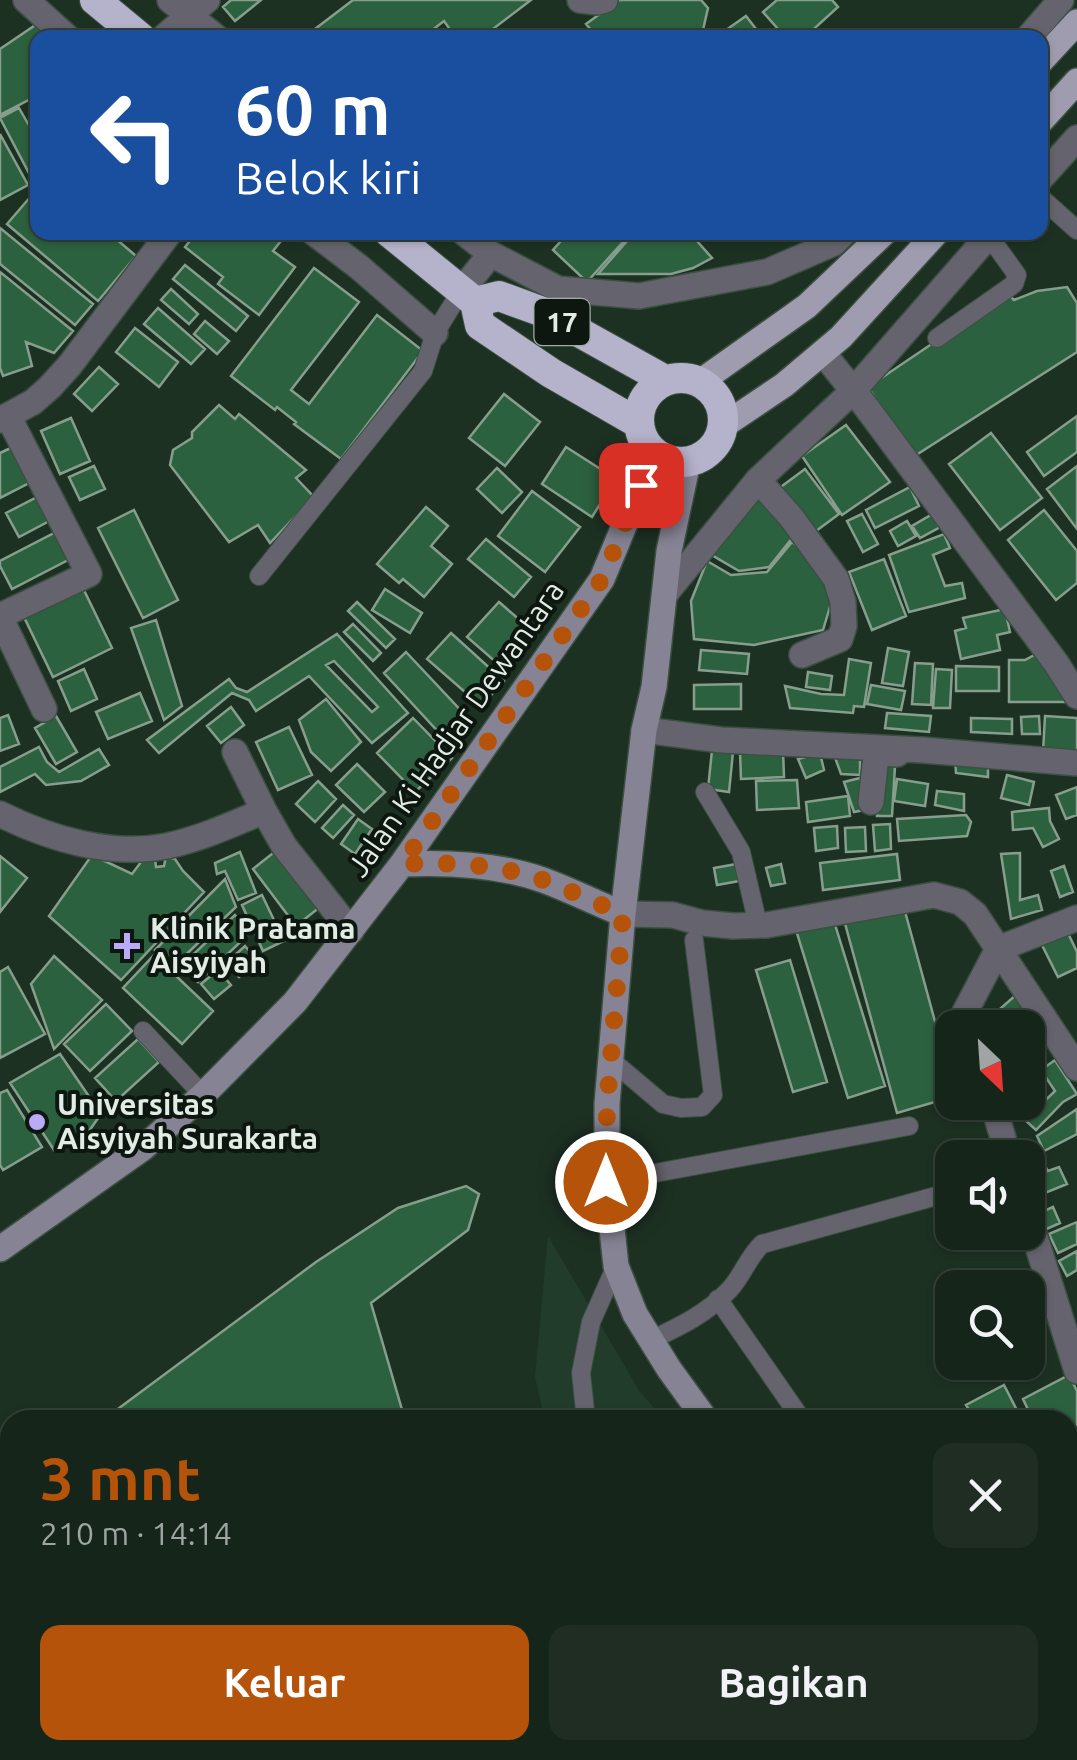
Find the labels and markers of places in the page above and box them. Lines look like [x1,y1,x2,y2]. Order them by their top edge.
pin [599,443,684,528]
place label: Klinik Pratama Aisyiyah [150,911,356,979]
marker: Klinik Pratama Aisyiyah [114,933,140,959]
place label: Universitas Aisyiyah Surakarta [57,1087,318,1155]
marker: Universitas Aisyiyah Surakarta [26,1111,48,1133]

